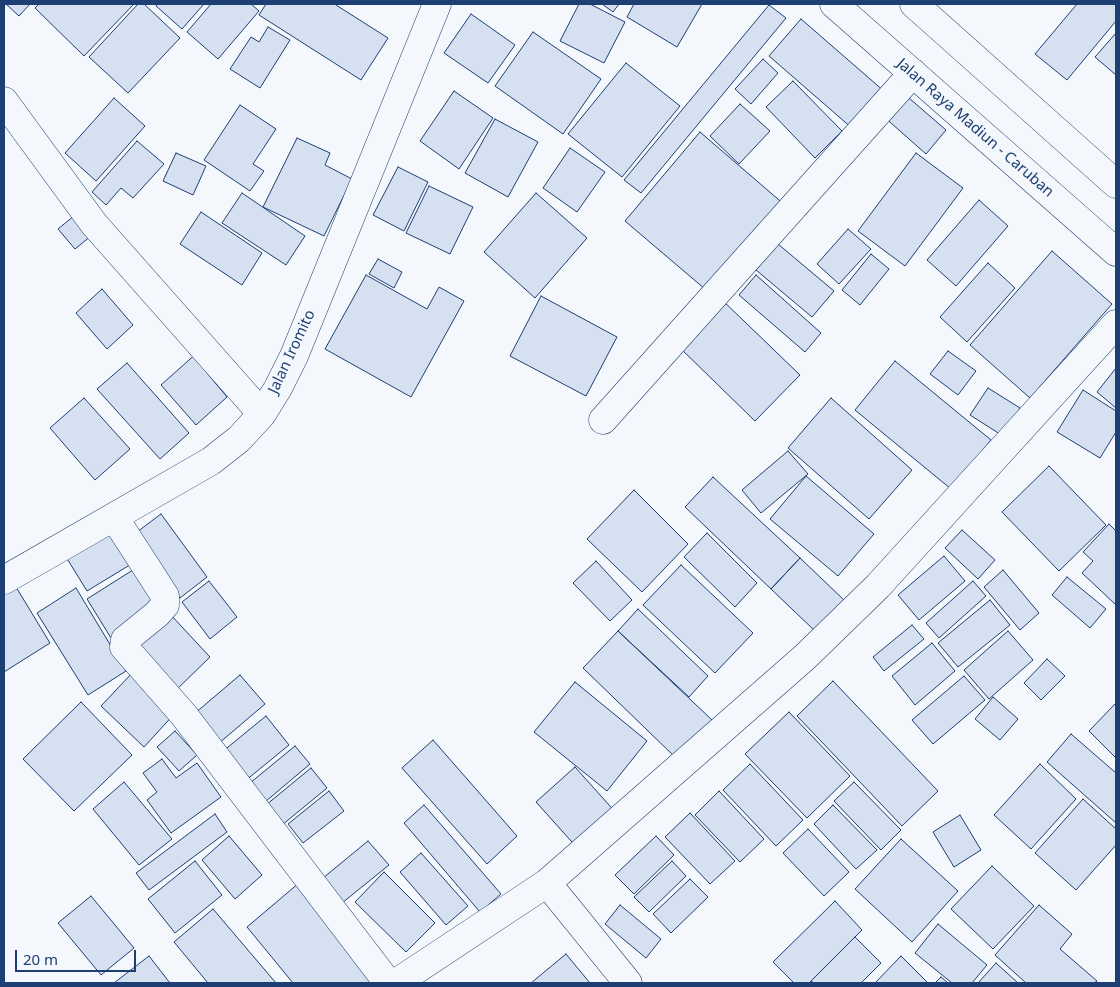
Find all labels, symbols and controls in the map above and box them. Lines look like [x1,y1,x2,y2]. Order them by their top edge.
street label: Jalan Raya Madiun - Caruban [893,55,1057,201]
street label: Jalan Iromito [265,307,319,397]
scale bar [18,940,139,972]
text: 20 m [23,949,58,969]

